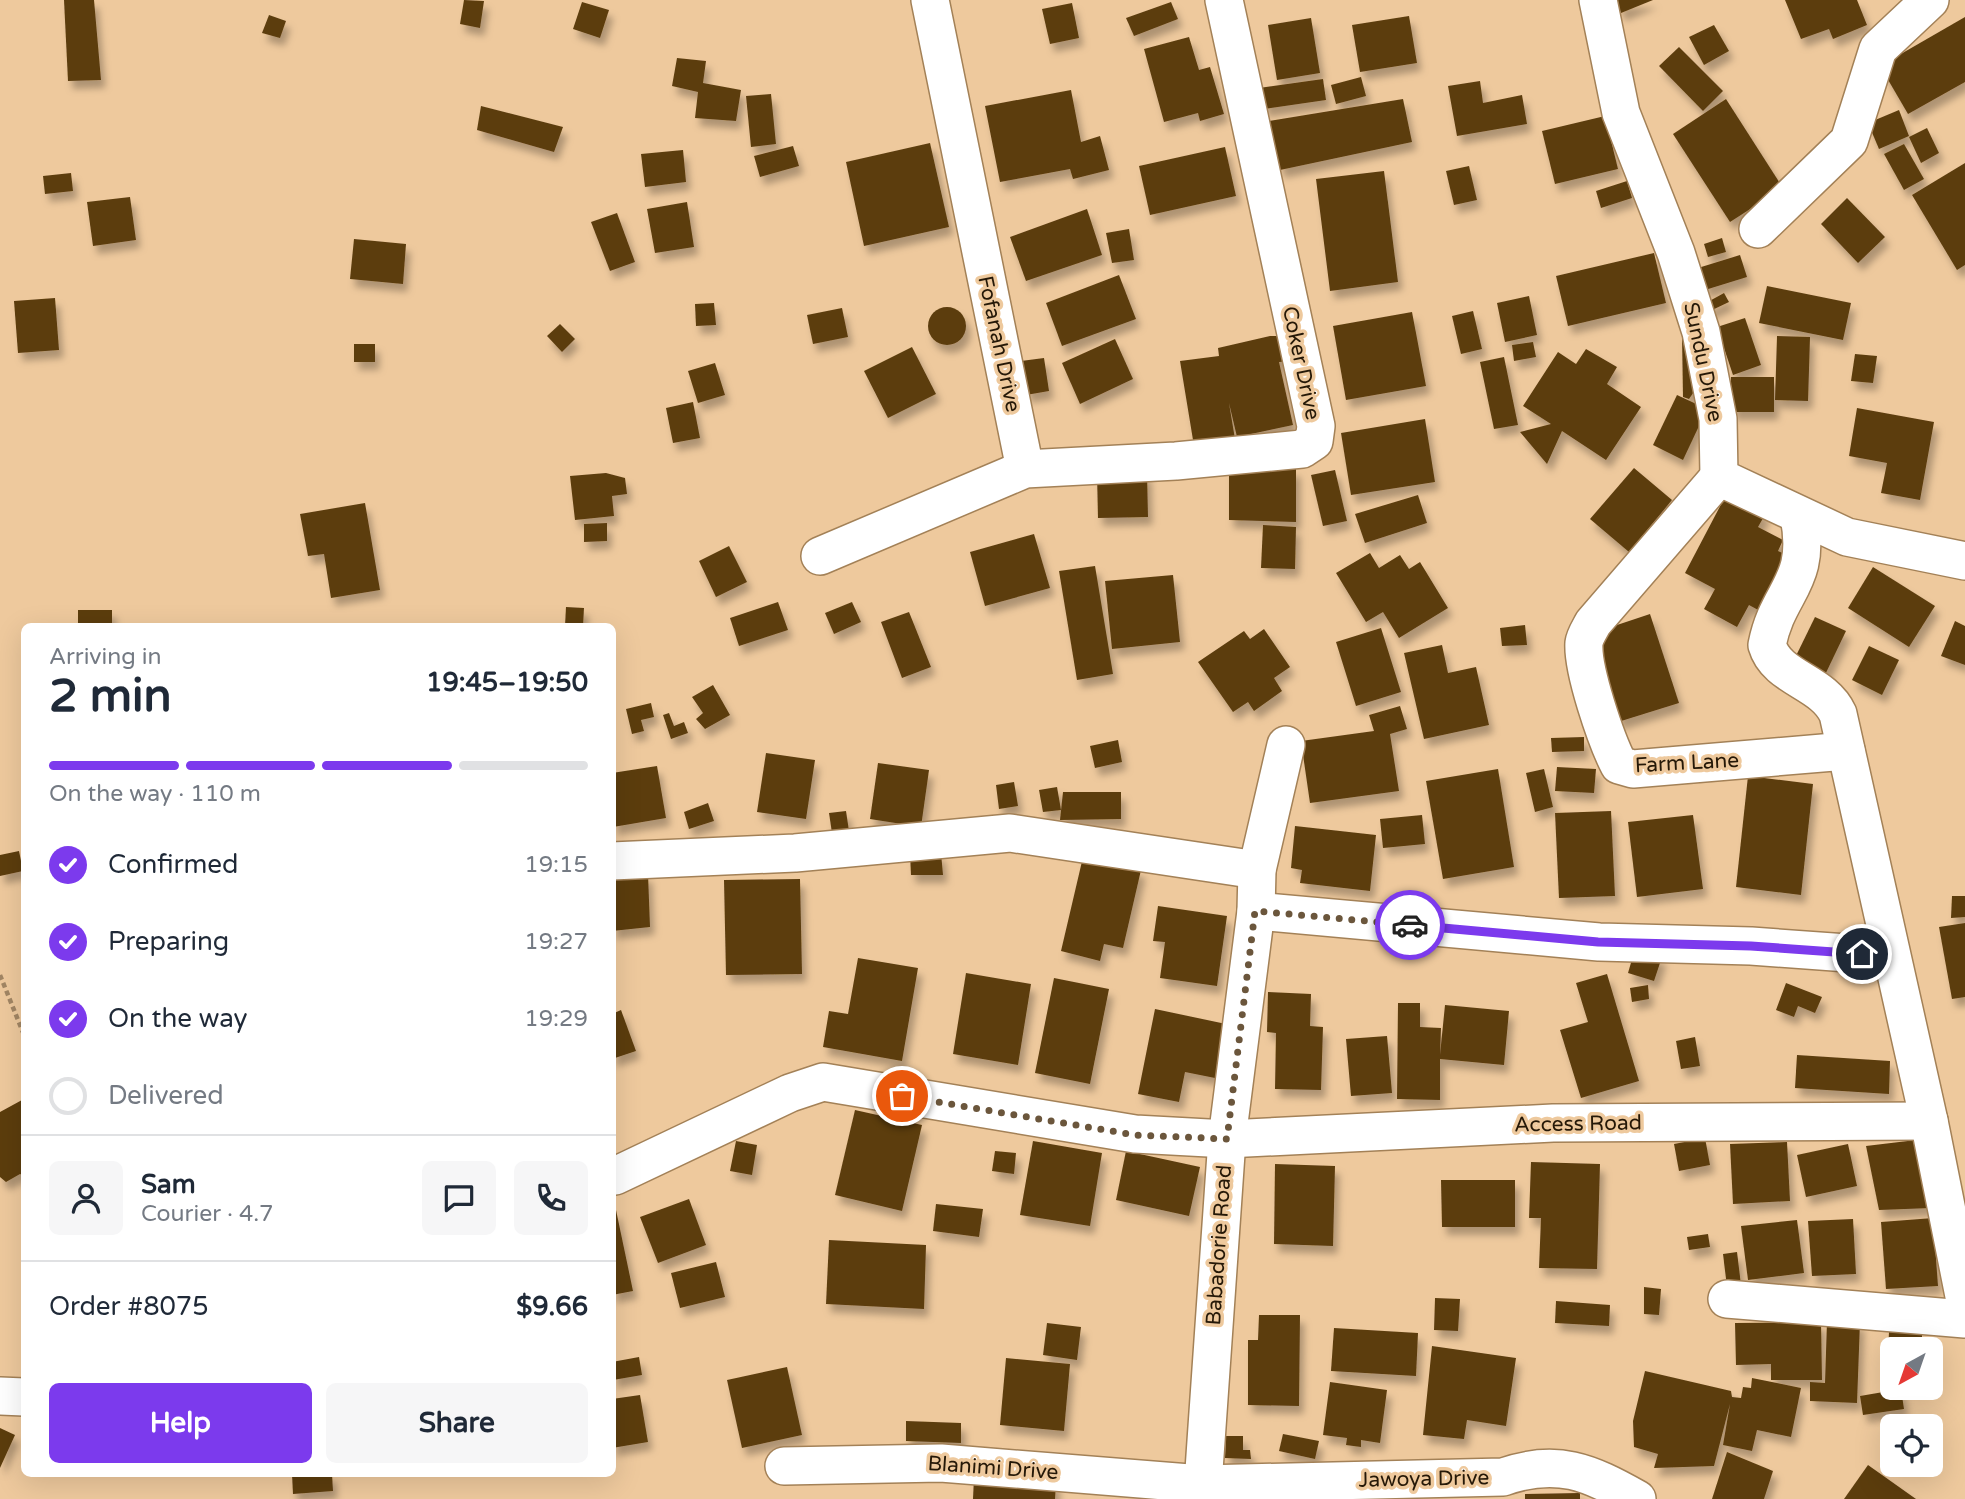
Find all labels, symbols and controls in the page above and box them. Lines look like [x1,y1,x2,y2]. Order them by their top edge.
street label: Fofanah Drive [972,274,1026,415]
street label: Sundu Drive [1678,300,1728,424]
street label: Coker Drive [1277,304,1325,422]
text: Arriving in [49,643,162,671]
text: 19:45–19:50 [426,667,588,698]
text: 2 min [49,669,172,724]
street label: Farm Lane [1634,748,1740,778]
text: On the way · 110 m [49,780,261,808]
icon: check [49,846,87,884]
text: Confirmed [108,849,238,880]
text: 19:15 [524,851,588,879]
courier [1375,890,1445,960]
icon: car [1391,906,1429,944]
icon: check [49,923,87,961]
pin [1832,924,1892,984]
text: Preparing [108,926,229,957]
text: 19:27 [524,928,588,956]
icon: home [1843,935,1881,973]
icon: check [49,1000,87,1038]
text: On the way [108,1003,248,1034]
text: 19:29 [524,1005,588,1033]
pin [872,1066,932,1126]
icon: bag [883,1077,921,1115]
text: Delivered [108,1080,224,1111]
street label: Access Road [1514,1110,1642,1138]
button: person [49,1161,123,1235]
button: chat [422,1161,496,1235]
button: phone [514,1161,588,1235]
street label: Babadorie Road [1201,1164,1237,1326]
text: Sam [141,1169,196,1200]
text: Courier · 4.7 [141,1200,274,1228]
text: Order #8075 [49,1291,209,1322]
text: $9.66 [516,1291,588,1322]
north arrow [1880,1337,1942,1400]
map controls [1880,1337,1943,1477]
button: Help [49,1383,312,1463]
button: Share [326,1383,588,1463]
button: locate [1880,1414,1943,1477]
street label: Blanimi Drive [927,1451,1059,1485]
street label: Jawoya Drive [1358,1465,1490,1493]

